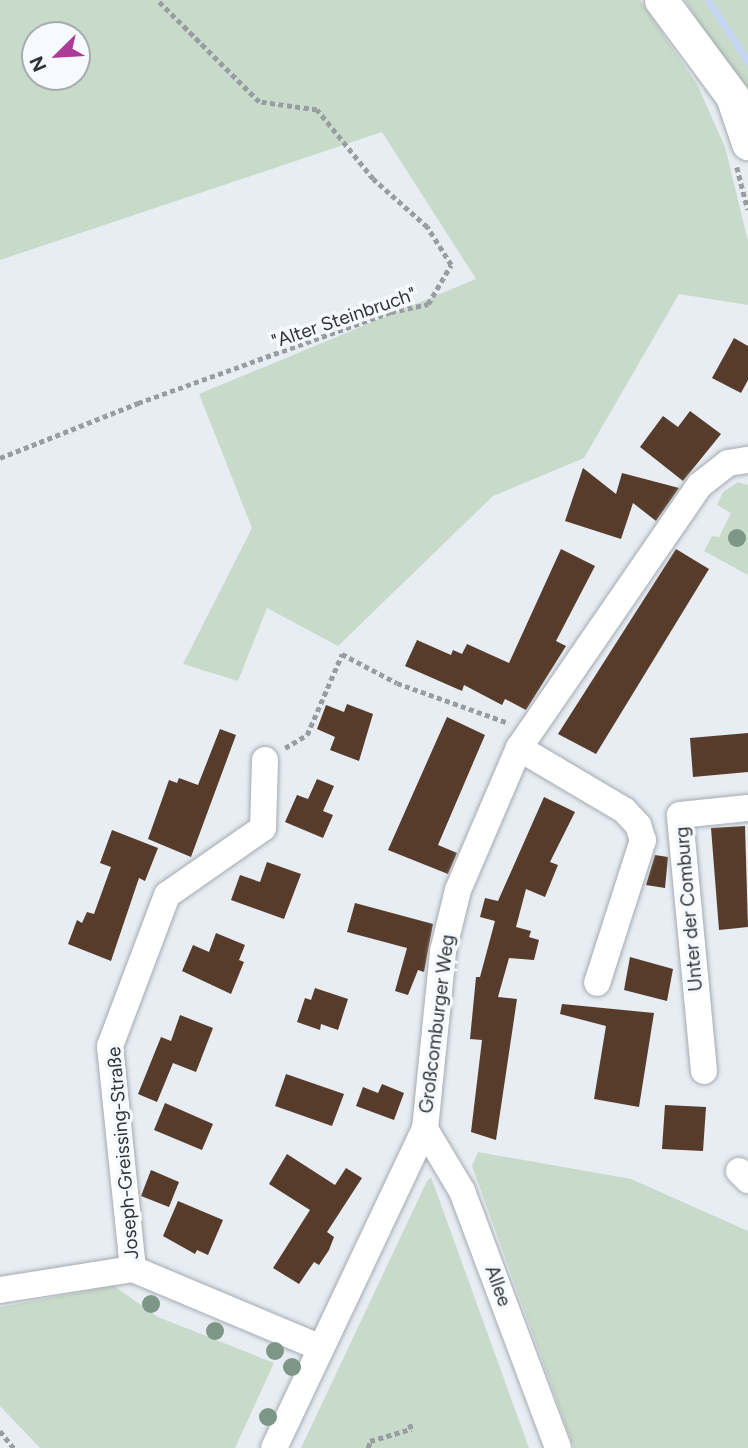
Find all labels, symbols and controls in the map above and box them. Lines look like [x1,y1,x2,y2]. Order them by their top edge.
north arrow [21,21,91,91]
text: N [25,53,52,75]
street label: "Alter Steinbruch" [269,283,419,353]
street label: Unter der Comburg [670,826,708,992]
street label: Großcomburger Weg [415,933,459,1115]
street label: Joseph-Greissing-Straße [102,1046,144,1260]
street label: Allee [480,1262,516,1310]

